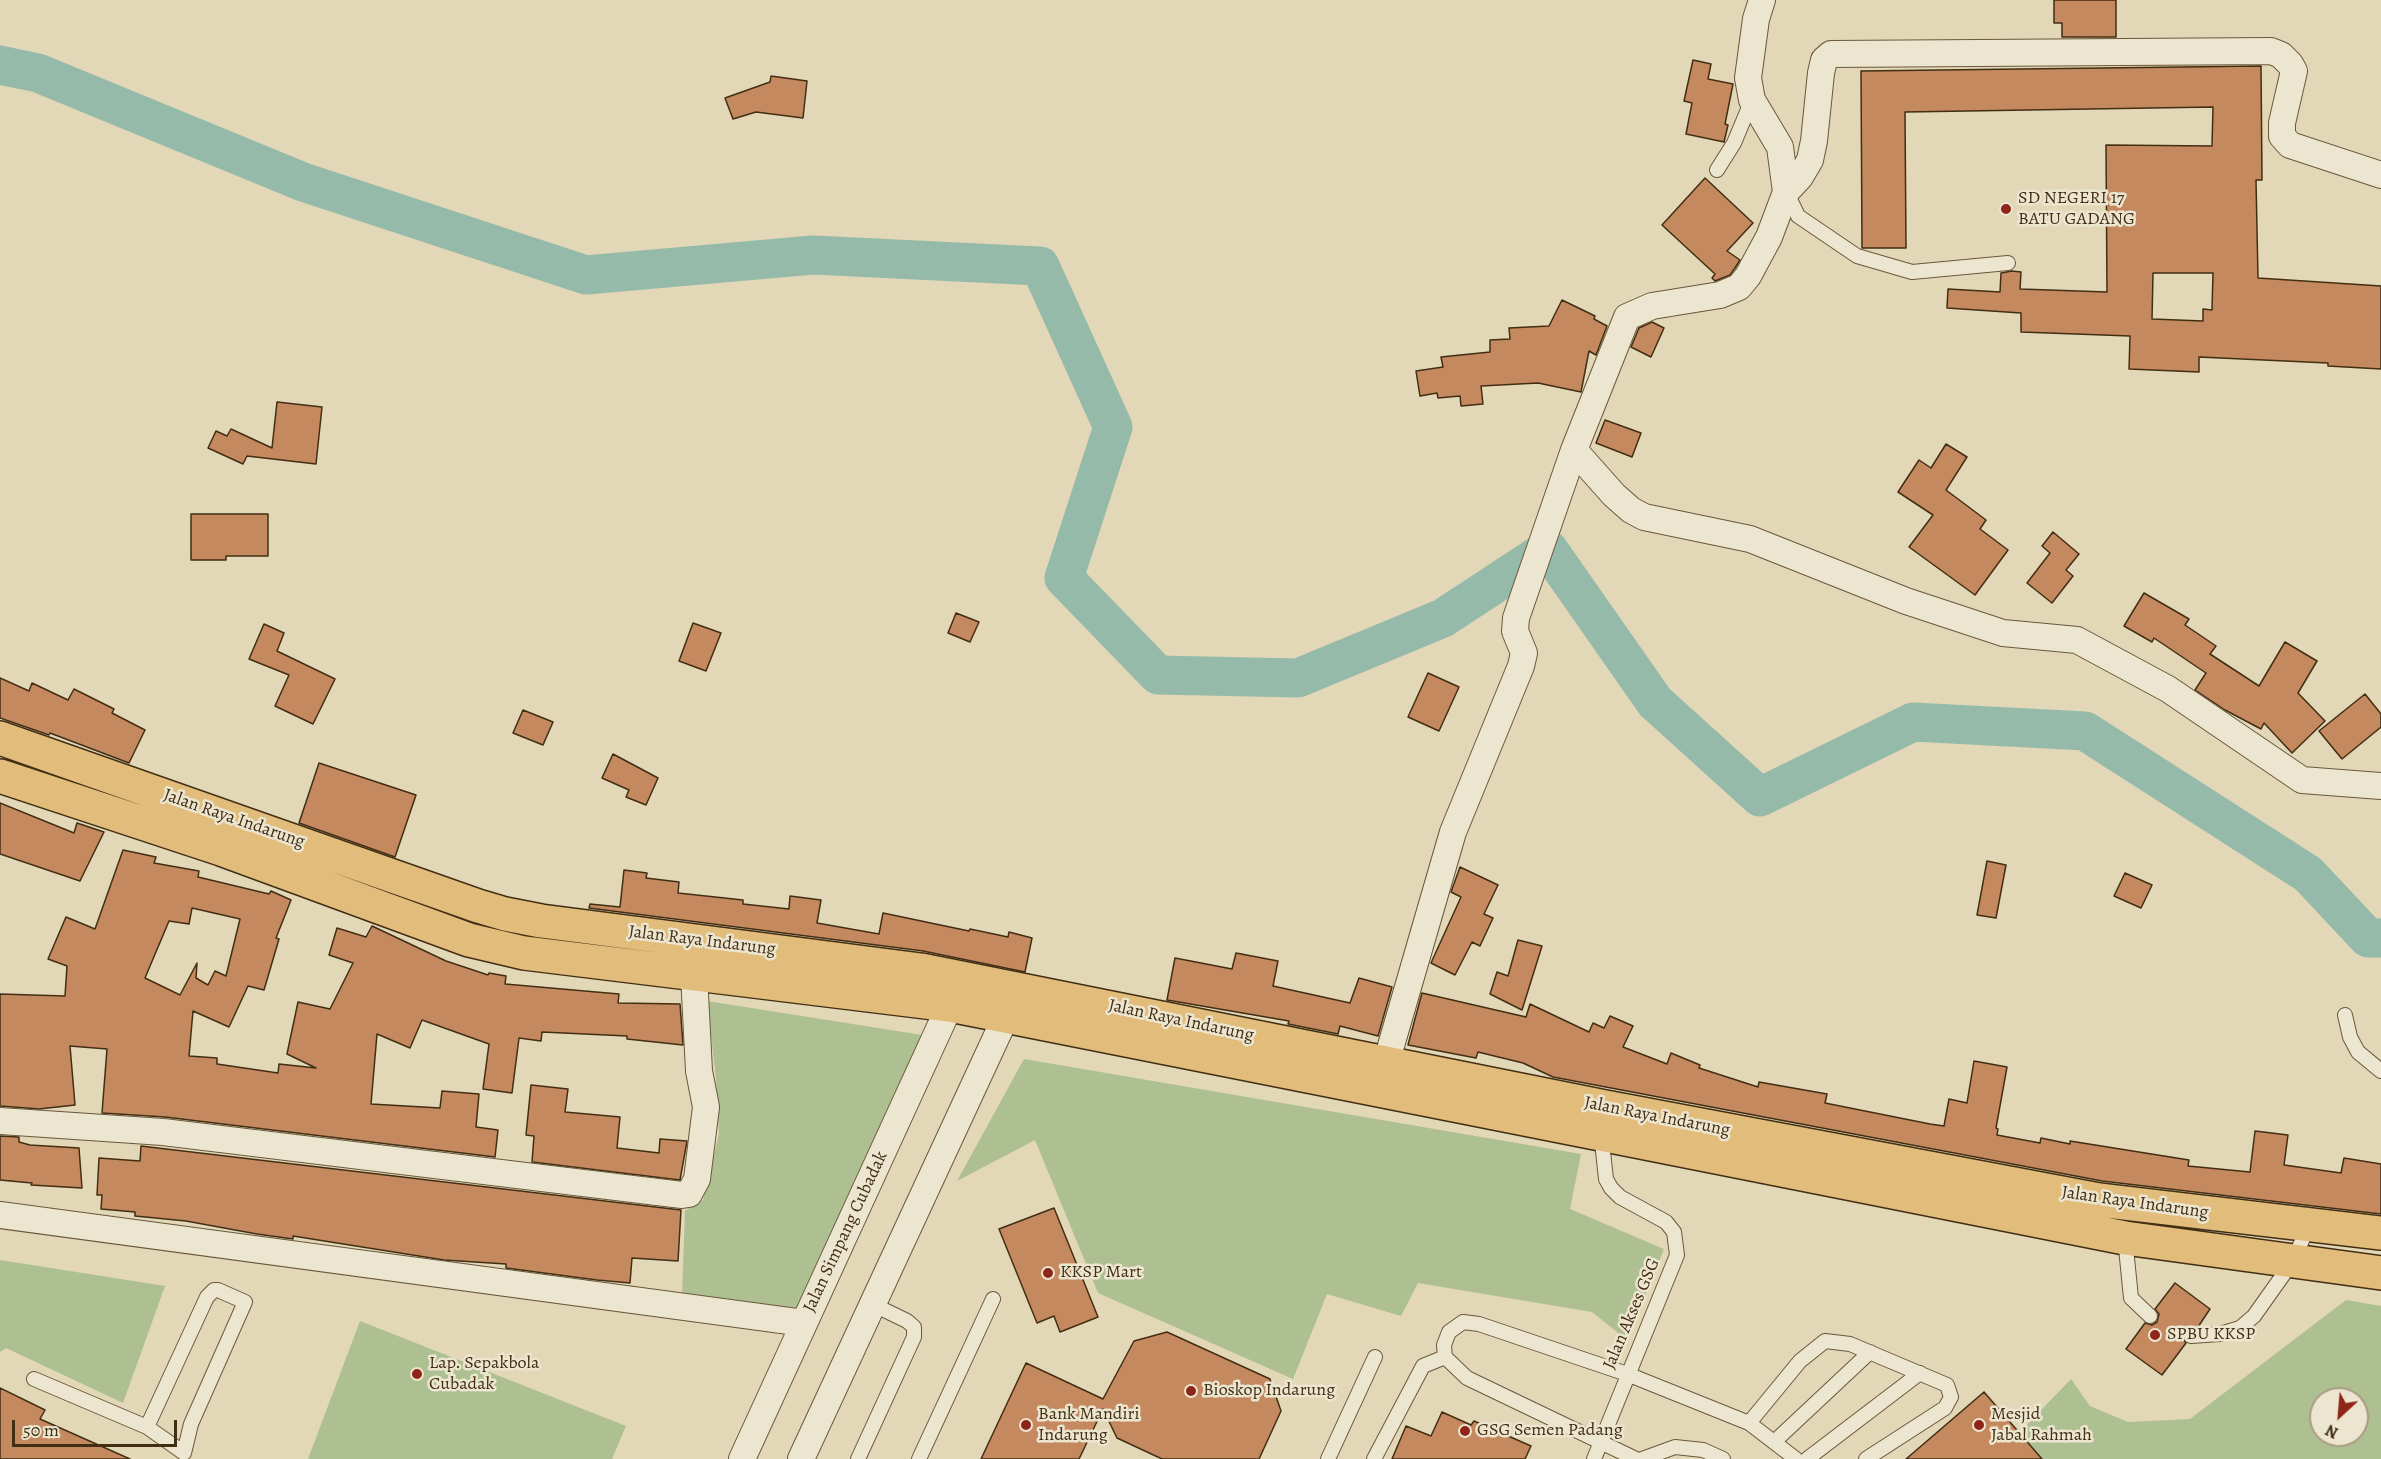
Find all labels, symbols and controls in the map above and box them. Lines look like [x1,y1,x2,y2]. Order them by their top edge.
place label: SD NEGERI 17 BATU GADANG [2018,188,2135,230]
marker: SD NEGERI 17 BATU GADANG [1999,202,2013,216]
street label: Jalan Raya Indarung [160,785,308,853]
street label: Jalan Raya Indarung [627,921,777,961]
street label: Jalan Raya Indarung [1106,995,1256,1047]
street label: Jalan Raya Indarung [1582,1092,1732,1142]
street label: Jalan Simpang Cubadak [799,1148,893,1316]
street label: Jalan Raya Indarung [2060,1182,2210,1224]
street label: Jalan Akses GSG [1599,1255,1665,1373]
place label: KKSP Mart [1060,1262,1142,1284]
marker: KKSP Mart [1041,1266,1055,1280]
place label: SPBU KKSP [2167,1324,2255,1346]
marker: SPBU KKSP [2148,1328,2162,1342]
place label: Lap. Sepakbola Cubadak [429,1353,539,1396]
marker: Lap. Sepakbola Cubadak [410,1367,424,1381]
place label: Bioskop Indarung [1203,1380,1335,1402]
marker: Bioskop Indarung [1184,1384,1198,1398]
north arrow [2309,1387,2369,1447]
place label: Bank Mandiri Indarung [1038,1404,1140,1446]
place label: Mesjid Jabal Rahmah [1991,1404,2092,1446]
scale bar [15,1408,180,1446]
text: 50 m [23,1418,59,1442]
marker: Bank Mandiri Indarung [1019,1418,1033,1432]
marker: Mesjid Jabal Rahmah [1972,1418,1986,1432]
text: N [2322,1419,2342,1444]
place label: GSG Semen Padang [1477,1420,1623,1442]
marker: GSG Semen Padang [1458,1424,1472,1438]

